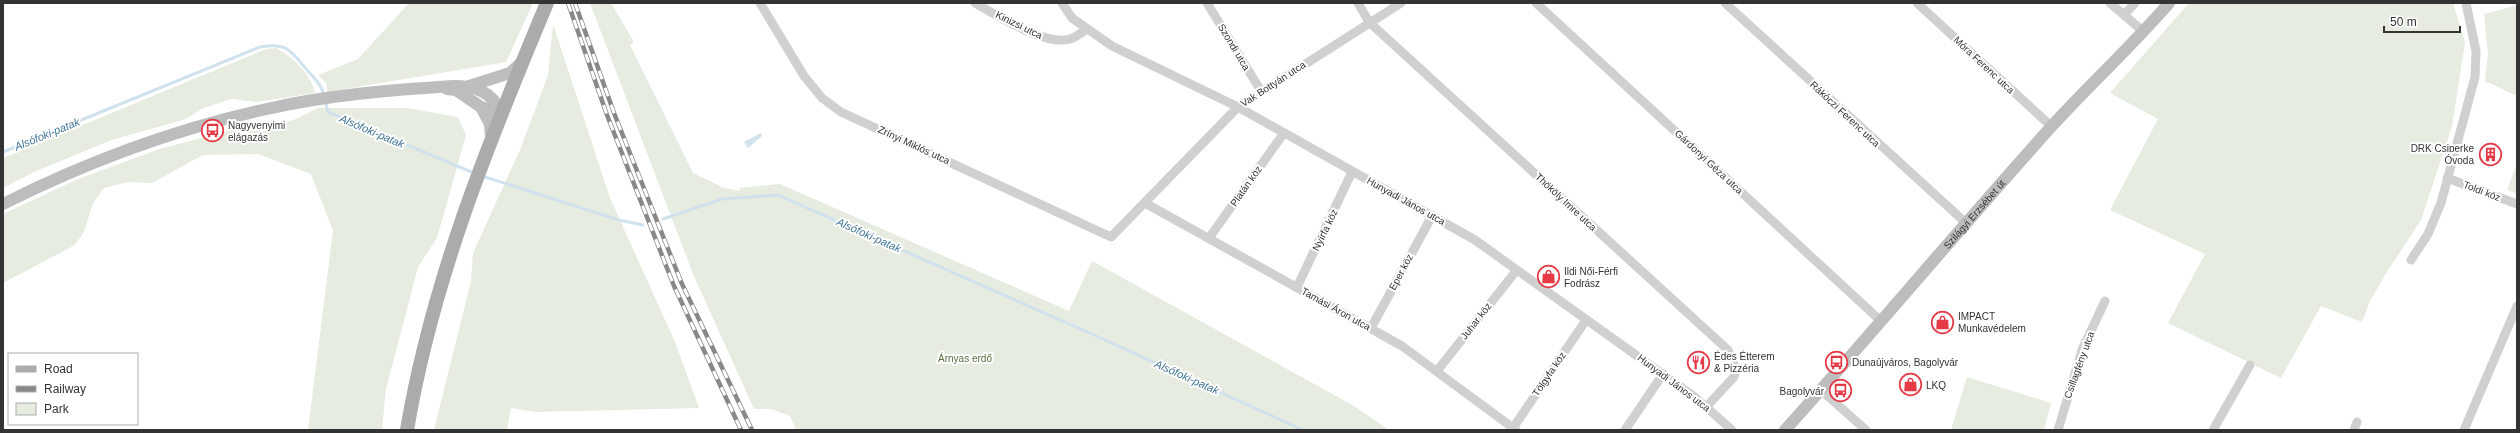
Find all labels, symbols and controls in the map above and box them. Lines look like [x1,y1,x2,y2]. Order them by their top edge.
scale bar [2384,8,2460,34]
street label: Kinizsi utca [994,9,1045,41]
text: 50 m [2390,15,2417,29]
street label: Szondi utca [1216,22,1252,73]
street label: Móra Ferenc utca [1952,34,2017,96]
street label: Vak Bottyán utca [1239,59,1308,109]
street label: Rákóczi Ferenc utca [1808,79,1882,149]
water label: Alsófoki-patak [337,112,407,150]
water label: Alsófoki-patak [12,115,82,153]
bus stop icon: Nagyvenyimi elágazás [200,118,226,144]
place label: Nagyvenyimi elágazás [228,120,285,143]
street label: Zrínyi Miklós utca [876,124,952,167]
street label: Gárdonyi Géza utca [1673,128,1746,197]
building icon: DRK Csiperke Óvoda [2477,141,2503,167]
place label: DRK Csiperke Óvoda [2411,143,2474,166]
street label: Platán köz [1228,164,1264,208]
street label: Thököly Imre utca [1533,171,1599,233]
street label: Hunyadi János utca [1365,175,1447,227]
street label: Szilágyi Erzsébet út [1941,177,2007,251]
street label: Toldi köz [2462,179,2502,203]
street label: Nyírfa köz [1310,207,1340,253]
water label: Alsófoki-patak [834,215,903,255]
street label: Eper köz [1387,252,1415,292]
shop icon: Ildi Női-Férfi Fodrász [1536,264,1562,290]
place label: Ildi Női-Férfi Fodrász [1564,266,1618,289]
street label: Tamási Áron utca [1300,285,1373,333]
street label: Juhar köz [1458,301,1494,341]
shop icon: IMPACT Munkavédelem [1930,309,1956,335]
place label: IMPACT Munkavédelem [1958,311,2026,334]
street label: Csillagfény utca [2062,330,2096,400]
restaurant icon: Édes Étterem & Pizzéria [1685,349,1711,375]
bus stop icon: Dunaújváros, Bagolyvár [1823,349,1849,375]
street label: Tölgyfa köz [1530,350,1568,398]
place label: Édes Étterem & Pizzéria [1714,350,1775,374]
park label: Árnyas erdő [938,352,992,364]
street label: Hunyadi János utca [1636,352,1713,414]
legend [8,353,138,425]
water label: Alsófoki-patak [1152,357,1221,397]
place label: Dunaújváros, Bagolyvár [1852,357,1959,368]
text: Road [44,362,73,376]
shop icon: LKQ [1897,372,1923,398]
bus stop icon: Bagolyvár [1827,378,1853,404]
place label: LKQ [1926,380,1946,391]
text: Railway [44,382,86,396]
place label: Bagolyvár [1780,386,1825,397]
text: Park [44,402,70,416]

